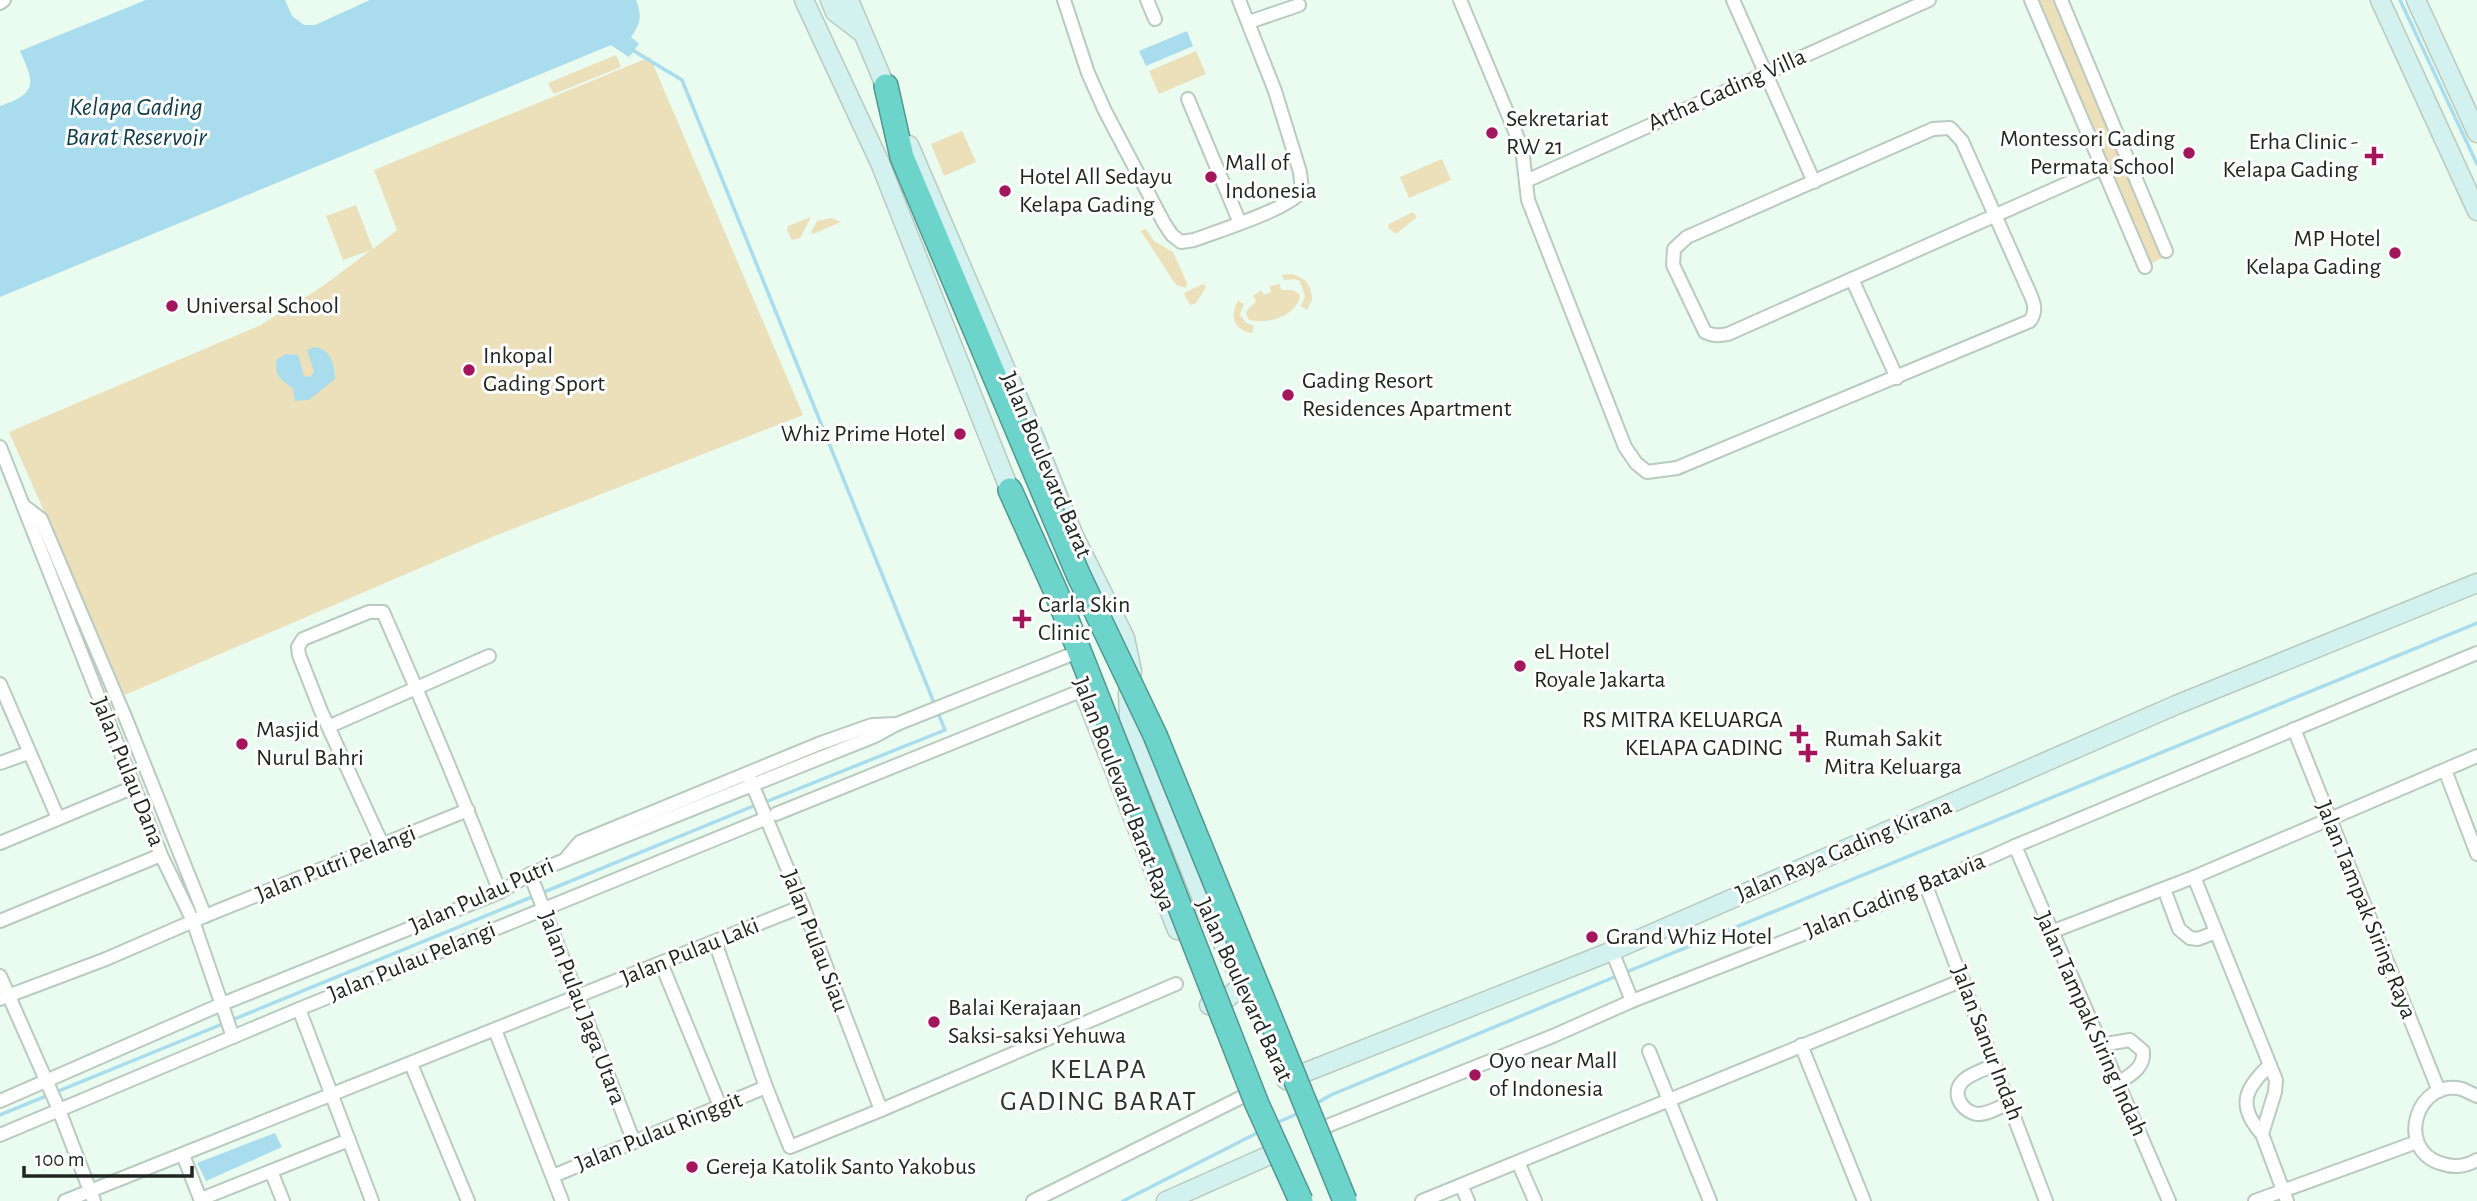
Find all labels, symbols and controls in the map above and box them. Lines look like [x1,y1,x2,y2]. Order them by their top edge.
street label: Artha Gading Villa [1644,44,1810,136]
water label: Kelapa Gading Barat Reservoir [65,94,208,150]
place label: Sekretariat RW 21 [1506,107,1609,159]
marker: Sekretariat RW 21 [1484,125,1500,141]
place label: Montessori Gading Permata School [2000,127,2175,179]
place label: Erha Clinic - Kelapa Gading [2223,130,2358,182]
marker: Montessori Gading Permata School [2181,145,2197,161]
marker: Erha Clinic - Kelapa Gading [2364,146,2384,166]
place label: Mall of Indonesia [1225,151,1317,203]
place label: Hotel All Sedayu Kelapa Gading [1019,165,1172,217]
marker: Mall of Indonesia [1203,169,1219,185]
marker: Hotel All Sedayu Kelapa Gading [997,183,1013,199]
place label: MP Hotel Kelapa Gading [2246,227,2381,279]
marker: MP Hotel Kelapa Gading [2387,245,2403,261]
place label: Universal School [186,294,339,318]
marker: Universal School [164,298,180,314]
place label: Inkopal Gading Sport [483,344,605,396]
marker: Inkopal Gading Sport [461,362,477,378]
street label: Jalan Boulevard Barat [996,368,1096,562]
place label: Gading Resort Residences Apartment [1302,369,1512,421]
marker: Gading Resort Residences Apartment [1280,387,1296,403]
place label: Whiz Prime Hotel [781,422,946,446]
marker: Whiz Prime Hotel [952,426,968,442]
place label: Carla Skin Clinic [1038,593,1130,645]
marker: Carla Skin Clinic [1012,609,1032,629]
place label: eL Hotel Royale Jakarta [1534,640,1666,692]
marker: eL Hotel Royale Jakarta [1512,658,1528,674]
street label: Jalan Boulevard Barat Raya [1068,674,1180,914]
street label: Jalan Pulau Dana [87,694,169,850]
place label: RS MITRA KELUARGA KELAPA GADING [1582,708,1783,760]
place label: Masjid Nurul Bahri [256,718,364,770]
marker: RS MITRA KELUARGA KELAPA GADING [1789,724,1809,744]
place label: Rumah Sakit Mitra Keluarga [1824,727,1962,779]
marker: Masjid Nurul Bahri [234,736,250,752]
marker: Rumah Sakit Mitra Keluarga [1798,743,1818,763]
street label: Jalan Raya Gading Kirana [1733,794,1955,906]
street label: Jalan Tampak Siring Raya [2311,798,2421,1022]
street label: Jalan Putri Pelangi [253,821,419,907]
street label: Jalan Gading Batavia [1801,849,1989,943]
street label: Jalan Pulau Putri [407,854,557,938]
street label: Jalan Pulau Siau [777,867,853,1015]
street label: Jalan Boulevard Barat [1191,894,1297,1086]
street label: Jalan Pulau Jaga Utara [534,908,630,1108]
street label: Jalan Tampak Siring Indah [2031,908,2151,1140]
street label: Jalan Pulau Laki [618,913,762,991]
street label: Jalan Pulau Pelangi [325,918,499,1006]
place label: Grand Whiz Hotel [1606,925,1772,949]
marker: Grand Whiz Hotel [1584,929,1600,945]
street label: Jalan Sanur Indah [1946,962,2028,1124]
place label: Balai Kerajaan Saksi-saksi Yehuwa [948,996,1126,1048]
marker: Balai Kerajaan Saksi-saksi Yehuwa [926,1014,942,1030]
place label: Oyo near Mall of Indonesia [1489,1049,1618,1101]
district label: KELAPA GADING BARAT [1000,1056,1198,1116]
marker: Oyo near Mall of Indonesia [1467,1067,1483,1083]
street label: Jalan Pulau Ringgit [572,1088,746,1176]
scale bar [24,1134,192,1178]
text: 100 m [35,1149,85,1170]
place label: Gereja Katolik Santo Yakobus [706,1155,976,1179]
marker: Gereja Katolik Santo Yakobus [684,1159,700,1175]

